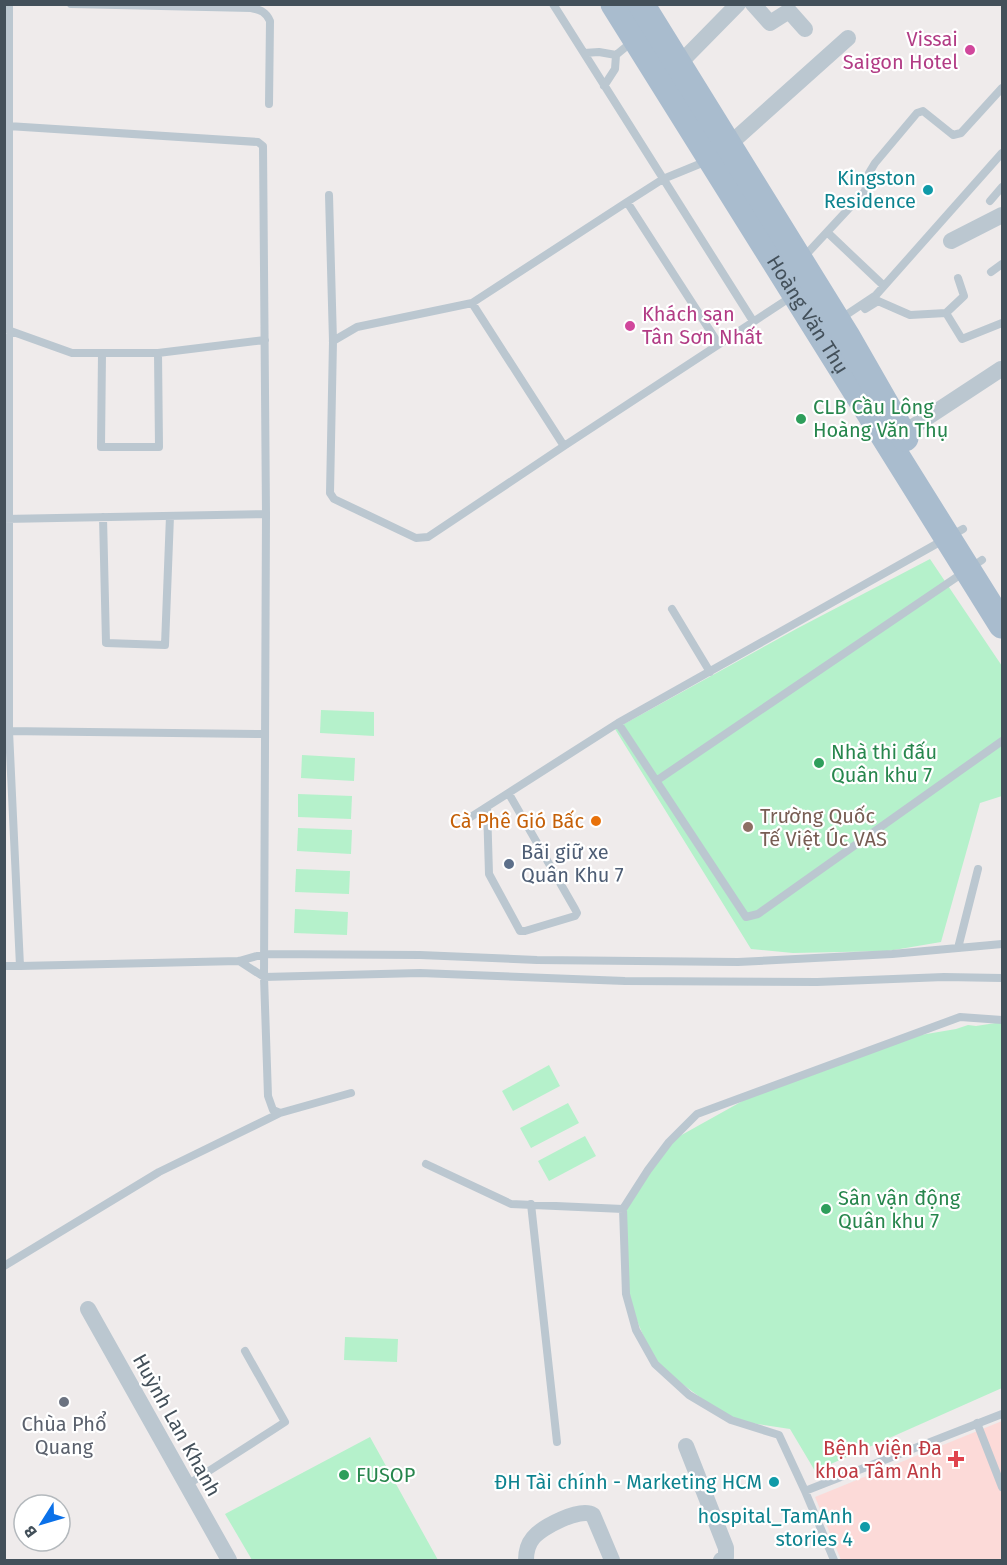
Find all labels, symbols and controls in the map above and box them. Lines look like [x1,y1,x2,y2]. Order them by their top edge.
place label: Vissai Saigon Hotel [843,27,958,74]
marker: Vissai Saigon Hotel [963,43,977,57]
place label: Kingston Residence [824,166,916,213]
marker: Kingston Residence [921,183,935,197]
street label: Hoàng Văn Thụ [762,251,854,378]
place label: Khách sạn Tân Sơn Nhất [642,302,763,349]
marker: Khách sạn Tân Sơn Nhất [623,319,637,333]
place label: CLB Cầu Lông Hoàng Văn Thụ [813,395,948,442]
marker: CLB Cầu Lông Hoàng Văn Thụ [794,412,808,426]
place label: Nhà thi đấu Quân khu 7 [831,740,937,787]
marker: Nhà thi đấu Quân khu 7 [812,756,826,770]
place label: Trường Quốc Tế Việt Úc VAS [760,804,887,851]
place label: Cà Phê Gió Bấc [450,809,584,833]
marker: Cà Phê Gió Bấc [589,814,603,828]
marker: Trường Quốc Tế Việt Úc VAS [741,820,755,834]
place label: Bãi giữ xe Quân Khu 7 [521,840,624,887]
marker: Bãi giữ xe Quân Khu 7 [502,857,516,871]
place label: Sân vận động Quân khu 7 [838,1186,961,1233]
marker: Sân vận động Quân khu 7 [819,1202,833,1216]
street label: Huỳnh Lan Khanh [128,1350,226,1500]
marker: Chùa Phổ Quang [57,1395,71,1409]
place label: Chùa Phổ Quang [21,1410,107,1459]
place label: Bệnh viện Đa khoa Tâm Anh [815,1436,942,1483]
marker: Bệnh viện Đa khoa Tâm Anh [947,1450,965,1468]
place label: FUSOP [356,1463,415,1487]
marker: FUSOP [337,1468,351,1482]
place label: ĐH Tài chính - Marketing HCM [494,1470,762,1494]
marker: ĐH Tài chính - Marketing HCM [767,1475,781,1489]
north arrow [12,1493,72,1553]
place label: hospital_TamAnh stories 4 [697,1504,853,1551]
marker: hospital_TamAnh stories 4 [858,1520,872,1534]
text: B [20,1522,41,1541]

